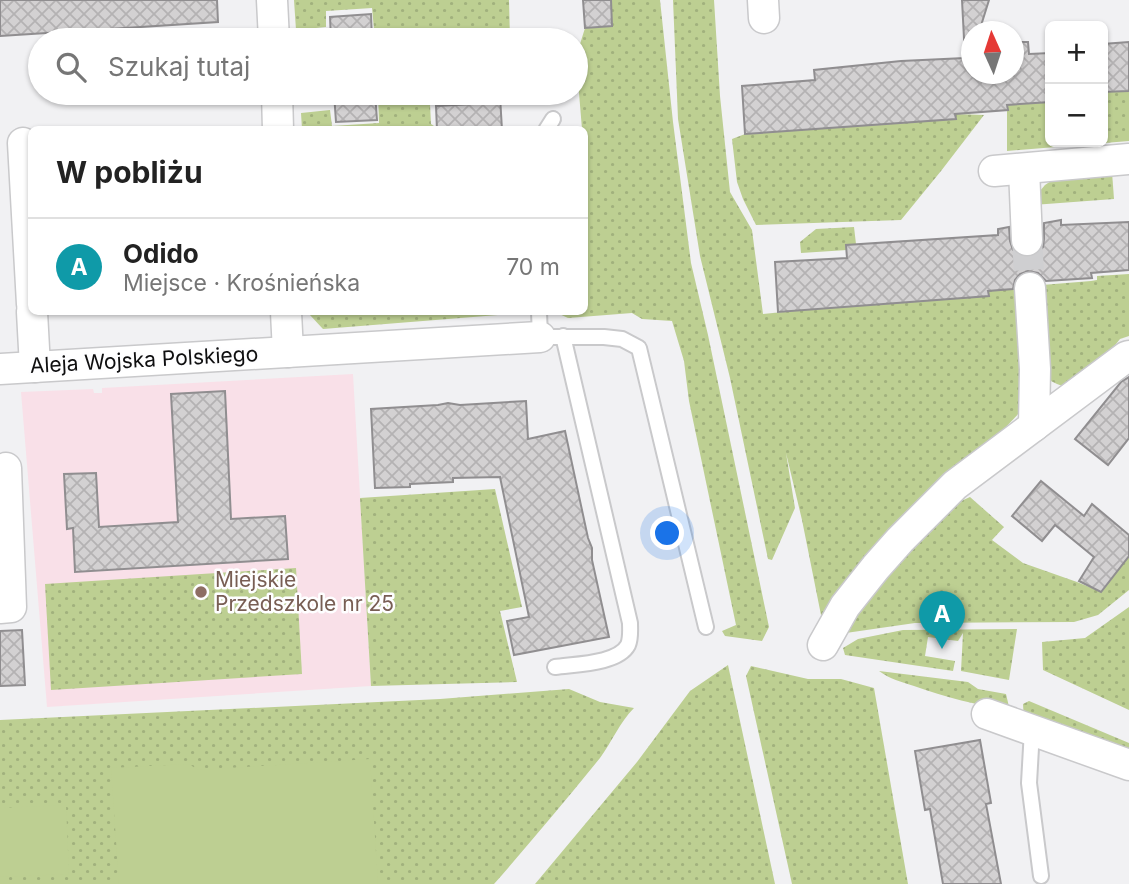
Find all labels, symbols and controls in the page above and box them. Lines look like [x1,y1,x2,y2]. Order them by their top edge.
north arrow [961,21,1024,84]
map controls [1045,21,1108,147]
button: + [1045,21,1108,84]
search box [28,28,588,105]
icon: search [52,48,90,86]
text: Szukaj tutaj [108,51,250,82]
button: − [1045,84,1108,147]
text: W pobliżu [56,154,203,190]
text: Odido [123,238,199,269]
text: A [70,253,88,281]
text: 70 m [506,253,560,281]
text: Miejsce · Krośnieńska [123,269,360,297]
street label: Aleja Wojska Polskiego [29,341,259,378]
your location [650,516,684,550]
place label: Miejskie Przedszkole nr 25 [215,567,394,616]
marker: Miejskie Przedszkole nr 25 [193,584,209,600]
pin: A [919,591,965,649]

